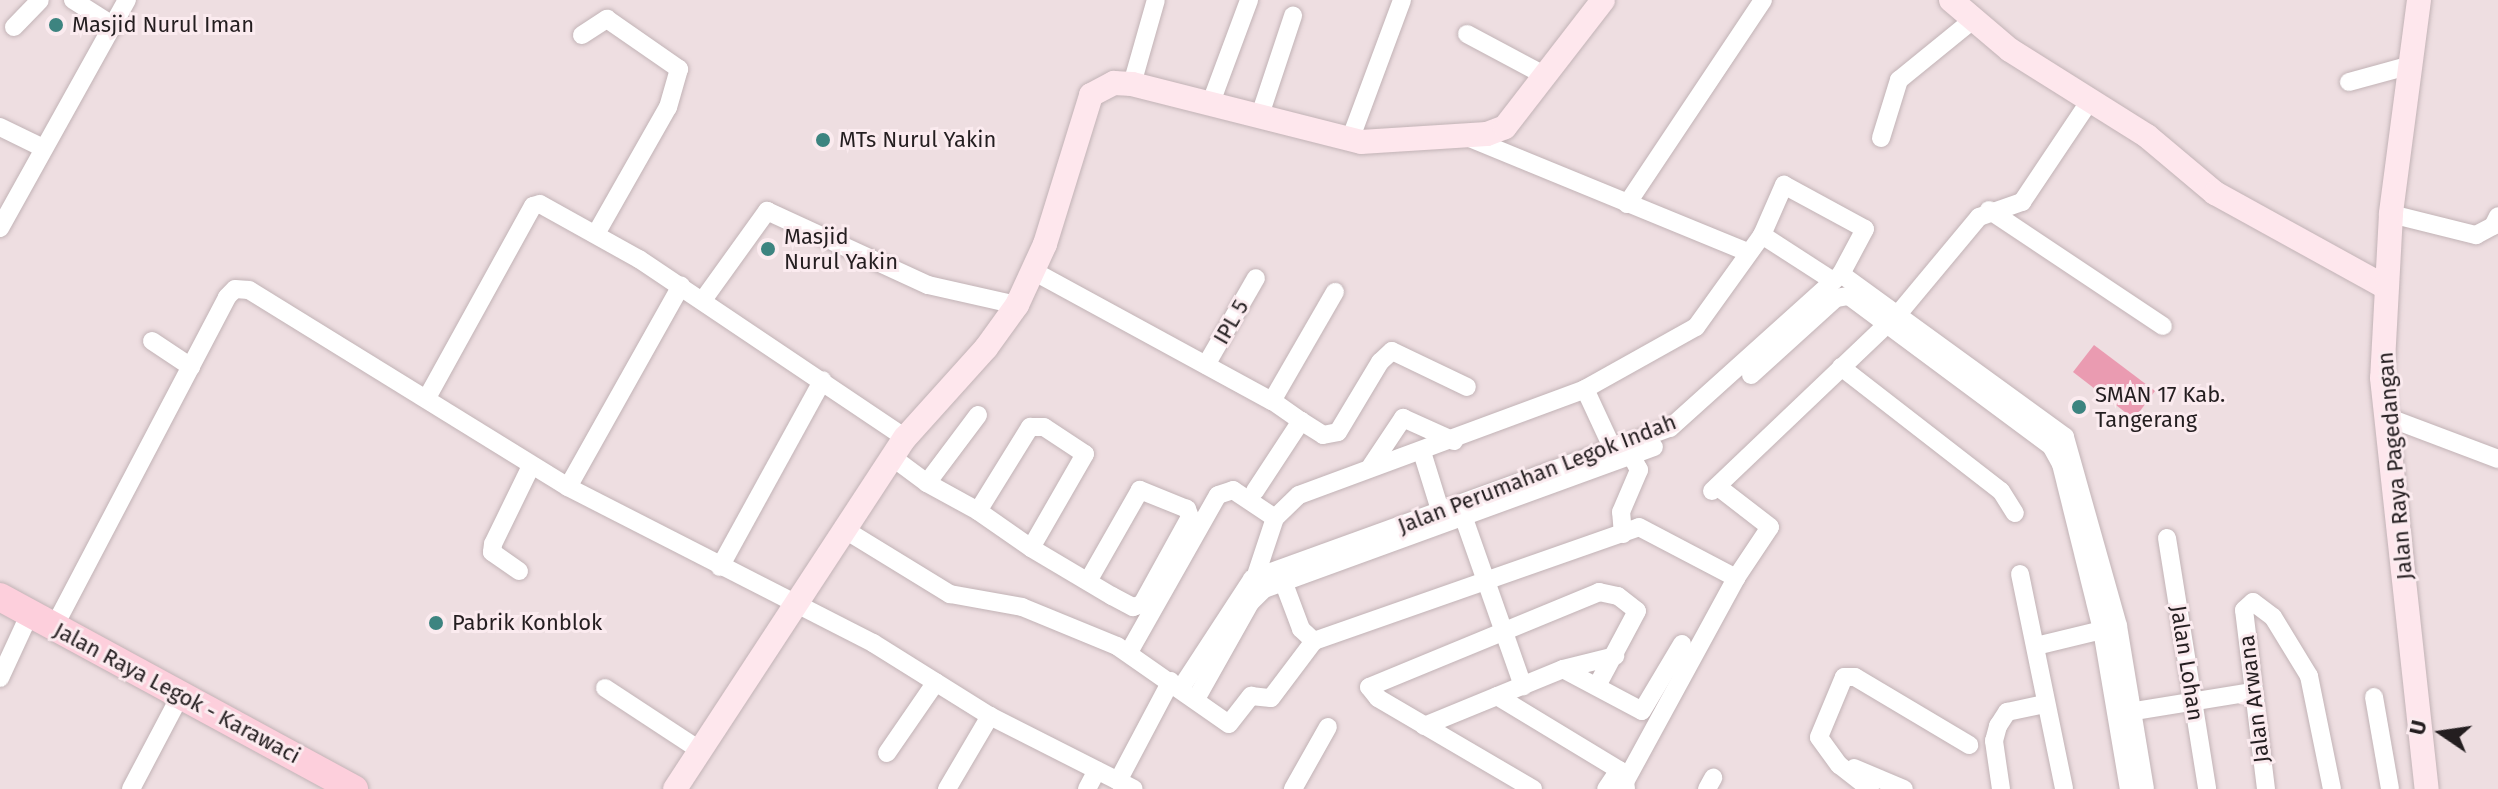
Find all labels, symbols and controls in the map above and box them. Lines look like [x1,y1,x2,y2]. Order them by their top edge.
place label: Masjid Nurul Iman [72,12,254,38]
marker: Masjid Nurul Iman [47,16,65,34]
place label: MTs Nurul Yakin [839,127,996,153]
marker: MTs Nurul Yakin [814,131,832,149]
place label: Masjid Nurul Yakin [784,223,898,274]
marker: Masjid Nurul Yakin [759,240,777,258]
street label: IPL 5 [1208,295,1254,349]
street label: Jalan Raya Pagedangan [2372,351,2418,581]
place label: SMAN 17 Kab. Tangerang [2095,381,2225,432]
marker: SMAN 17 Kab. Tangerang [2070,398,2088,416]
street label: Jalan Perumahan Legok Indah [1394,409,1680,539]
street label: Jalan Lohan [2165,603,2209,723]
place label: Pabrik Konblok [452,610,602,636]
marker: Pabrik Konblok [427,614,445,632]
street label: Jalan Raya Legok - Karawaci [49,617,305,769]
street label: Jalan Arwana [2233,633,2275,765]
north arrow [2402,693,2482,773]
text: U [2403,717,2433,738]

